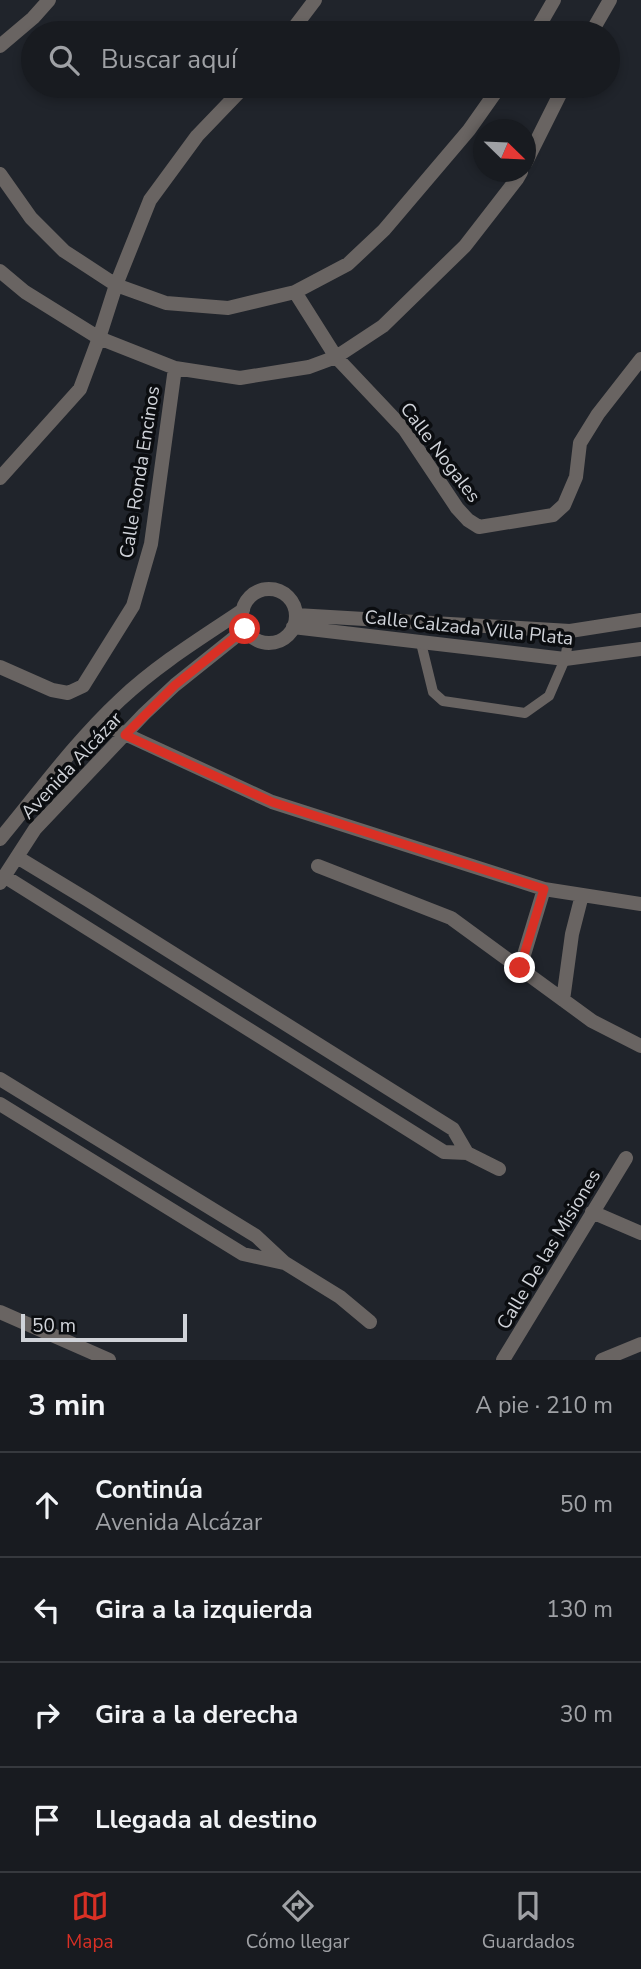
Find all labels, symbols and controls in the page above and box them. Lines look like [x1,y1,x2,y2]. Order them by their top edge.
search box [21,21,620,98]
icon: search [45,41,83,79]
text: Buscar aquí [101,42,237,77]
north arrow [473,119,536,182]
street label: Calle Ronda Encinos [114,384,166,560]
street label: Calle Nogales [394,397,486,508]
street label: Calle Calzada Villa Plata [363,604,575,652]
route start [229,613,260,644]
street label: Avenida Alcázar [15,706,128,825]
route end [504,952,535,983]
street label: Calle De las Misiones [491,1165,607,1334]
scale bar [21,1311,187,1343]
text: 50 m [32,1313,76,1339]
text: 3 min [28,1385,106,1426]
text: A pie · 210 m [475,1390,613,1421]
text: Continúa [95,1472,203,1507]
icon: ahead [28,1486,66,1524]
text: 50 m [560,1489,613,1520]
text: Avenida Alcázar [95,1507,262,1538]
icon: left [28,1591,66,1629]
text: Gira a la izquierda [95,1592,313,1627]
text: 130 m [546,1594,613,1625]
icon: right [28,1696,66,1734]
text: Gira a la derecha [95,1697,298,1732]
text: 30 m [560,1699,613,1730]
icon: arrive [28,1801,66,1839]
text: Llegada al destino [95,1802,317,1837]
tab: Mapa [66,1887,114,1955]
tab: Cómo llegar [246,1887,349,1955]
tab: Guardados [482,1887,575,1955]

